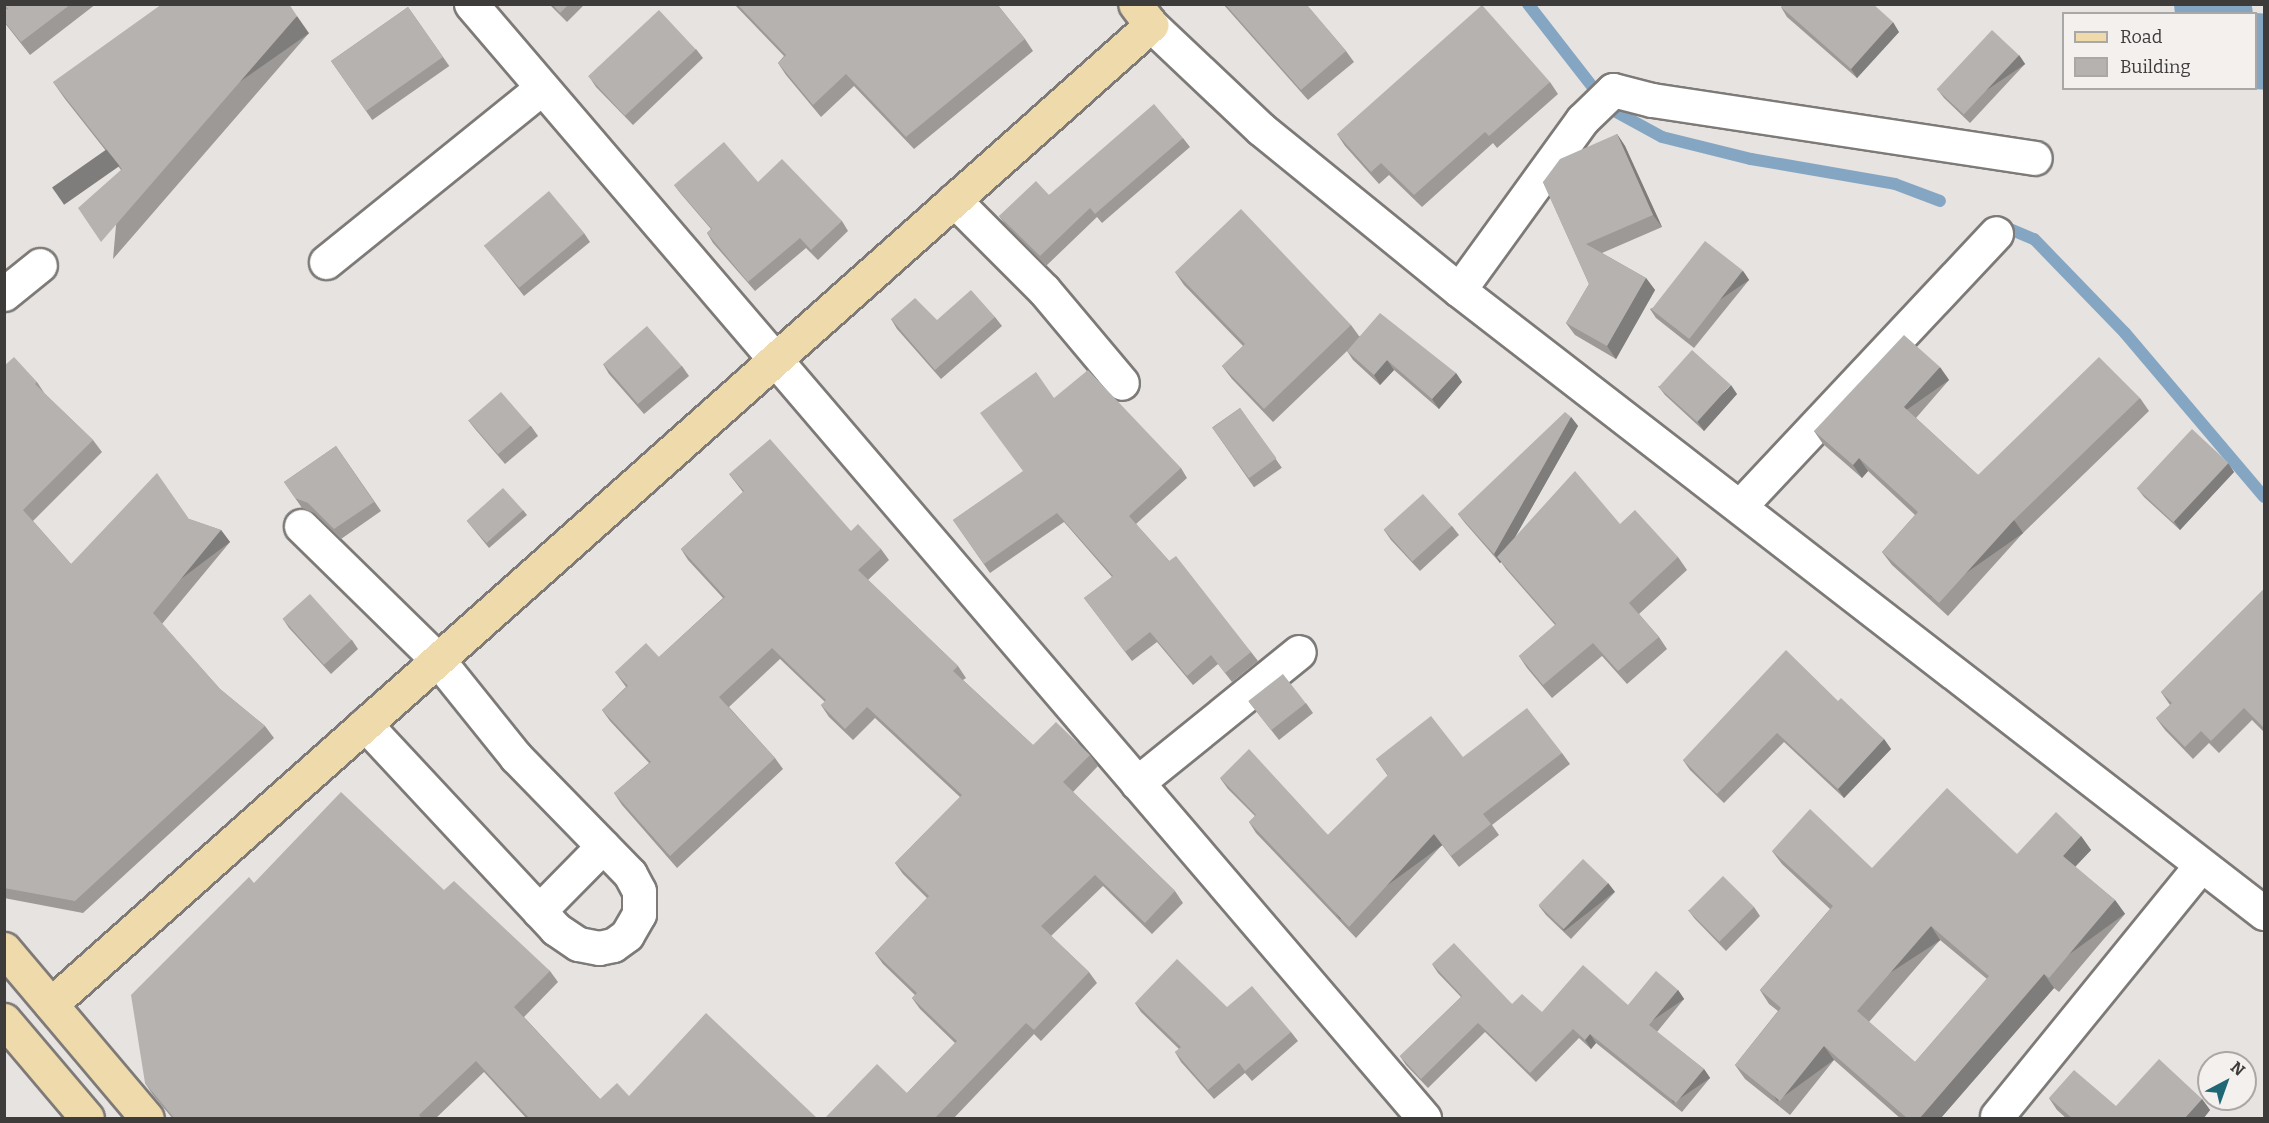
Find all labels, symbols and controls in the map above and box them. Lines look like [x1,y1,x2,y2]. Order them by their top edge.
legend [2062,12,2257,90]
text: Road [2120,26,2162,48]
text: Building [2120,56,2191,78]
north arrow [2197,1051,2257,1111]
text: N [2227,1057,2249,1080]

